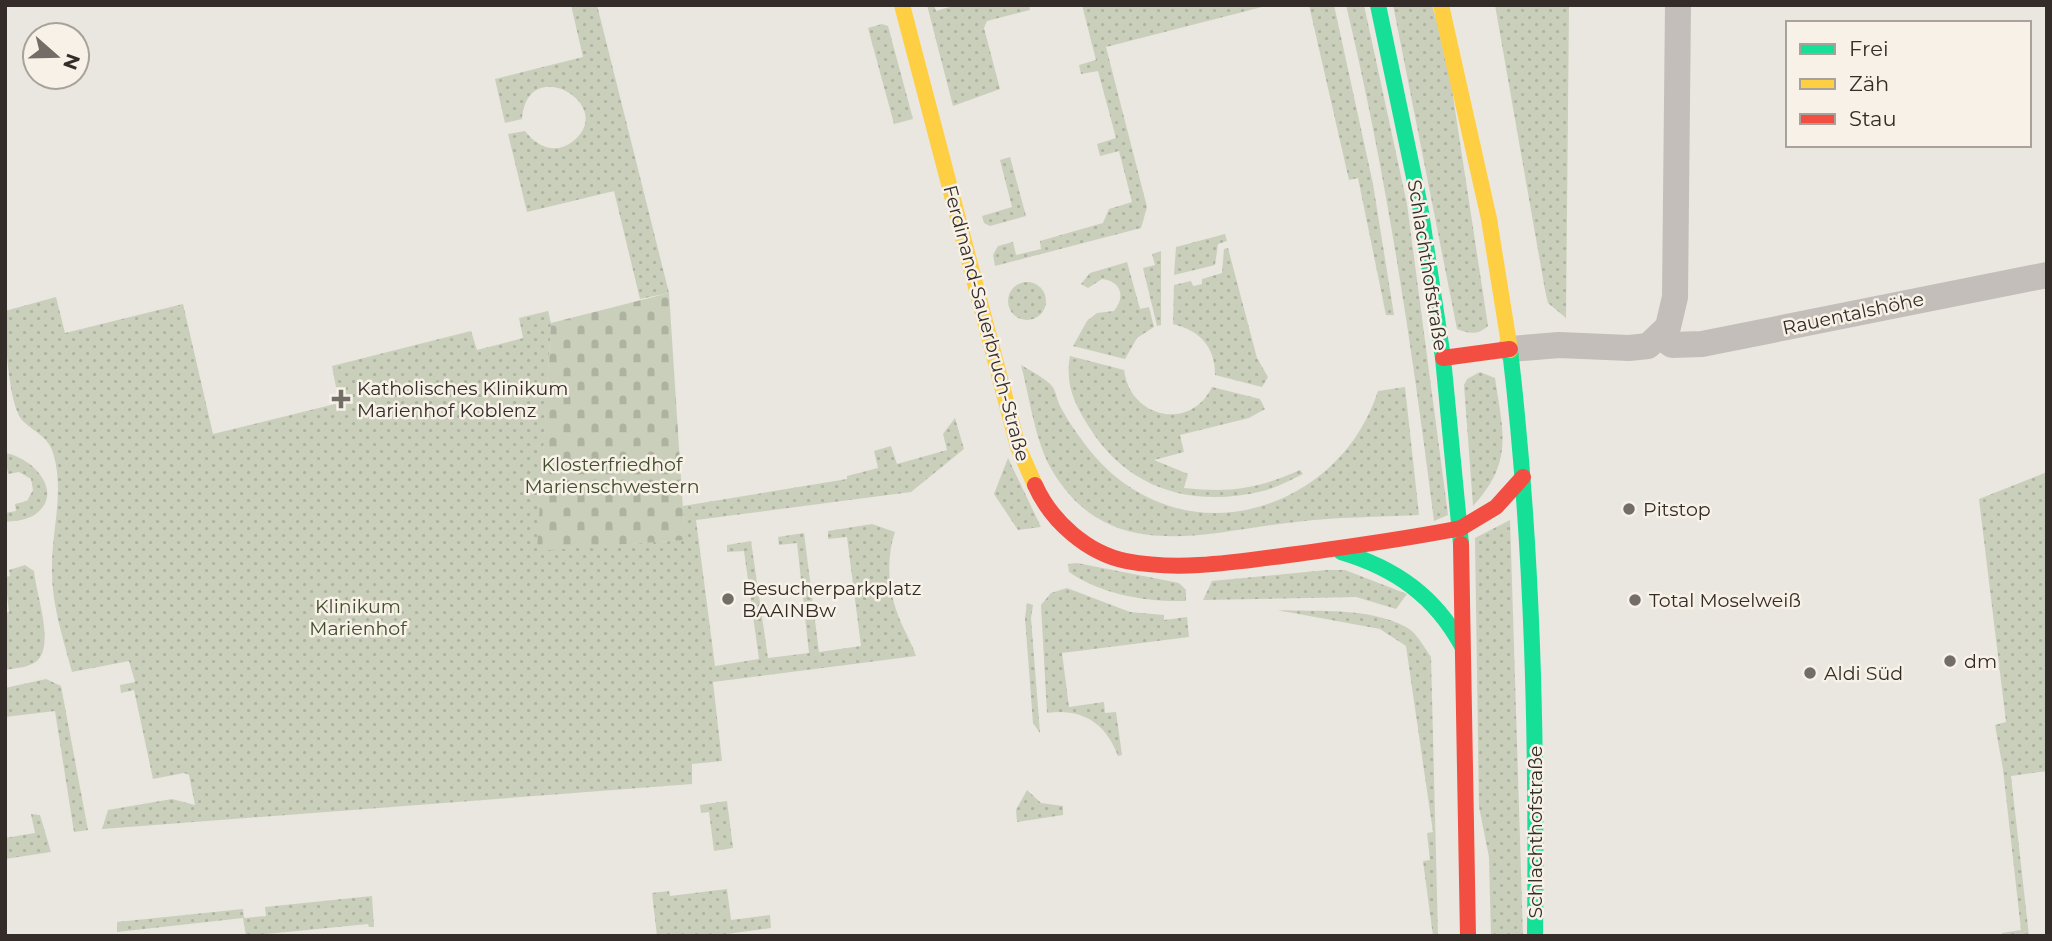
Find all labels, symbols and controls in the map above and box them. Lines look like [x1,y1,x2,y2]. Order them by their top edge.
north arrow [21,21,91,91]
legend [1786,21,2031,147]
text: Frei [1849,36,1889,61]
text: N [58,50,85,73]
text: Zäh [1849,71,1889,96]
text: Stau [1849,106,1897,131]
street label: Schlachthofstraße [1403,178,1452,352]
street label: Ferdinand-Sauerbruch-Straße [939,182,1035,464]
street label: Rauentalshöhe [1780,287,1926,340]
place label: Katholisches Klinikum Marienhof Koblenz [357,377,568,422]
marker: Katholisches Klinikum Marienhof Koblenz [331,389,351,409]
park label: Klosterfriedhof Marienschwestern [524,453,700,498]
place label: Pitstop [1643,498,1711,521]
marker: Pitstop [1621,501,1637,517]
place label: Besucherparkplatz BAAINBw [742,577,922,622]
place label: Total Moselweiß [1649,589,1801,612]
marker: Besucherparkplatz BAAINBw [720,591,736,607]
marker: Total Moselweiß [1627,592,1643,608]
park label: Klinikum Marienhof [309,595,408,640]
place label: dm [1964,650,1997,673]
marker: dm [1942,653,1958,669]
place label: Aldi Süd [1824,662,1903,685]
marker: Aldi Süd [1802,665,1818,681]
street label: Schlachthofstraße [1524,746,1547,918]

